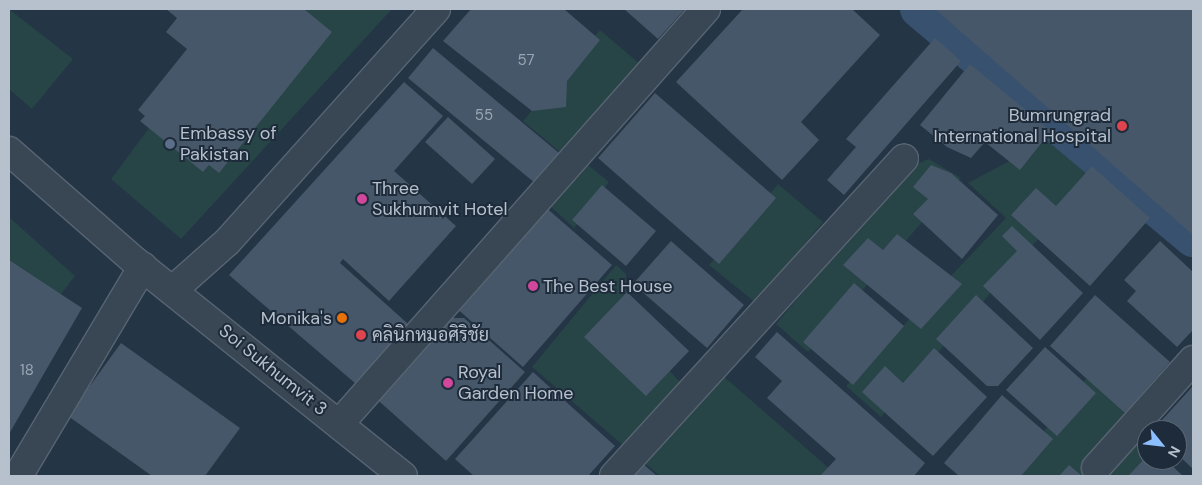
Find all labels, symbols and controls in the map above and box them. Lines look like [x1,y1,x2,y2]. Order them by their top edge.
house number: 57 [518,52,534,70]
place label: Bumrungrad International Hospital [934,105,1111,148]
house number: 55 [475,107,493,125]
marker: Bumrungrad International Hospital [1115,119,1129,133]
place label: Embassy of Pakistan [180,123,277,166]
marker: Embassy of Pakistan [164,138,176,150]
place label: Three Sukhumvit Hotel [372,178,508,220]
marker: Three Sukhumvit Hotel [356,193,368,205]
place label: The Best House [543,275,673,297]
marker: The Best House [527,280,539,292]
place label: Monika's [261,307,332,329]
marker: Monika's [336,312,348,324]
street label: Soi Sukhumvit 3 [215,320,331,420]
place label: คลินิกหมอศิริชัย [372,324,489,346]
marker: คลินิกหมอศิริชัย [354,328,368,342]
house number: 18 [20,362,34,380]
place label: Royal Garden Home [458,362,574,404]
marker: Royal Garden Home [442,377,454,389]
north arrow [1137,420,1187,470]
text: N [1164,443,1185,461]

